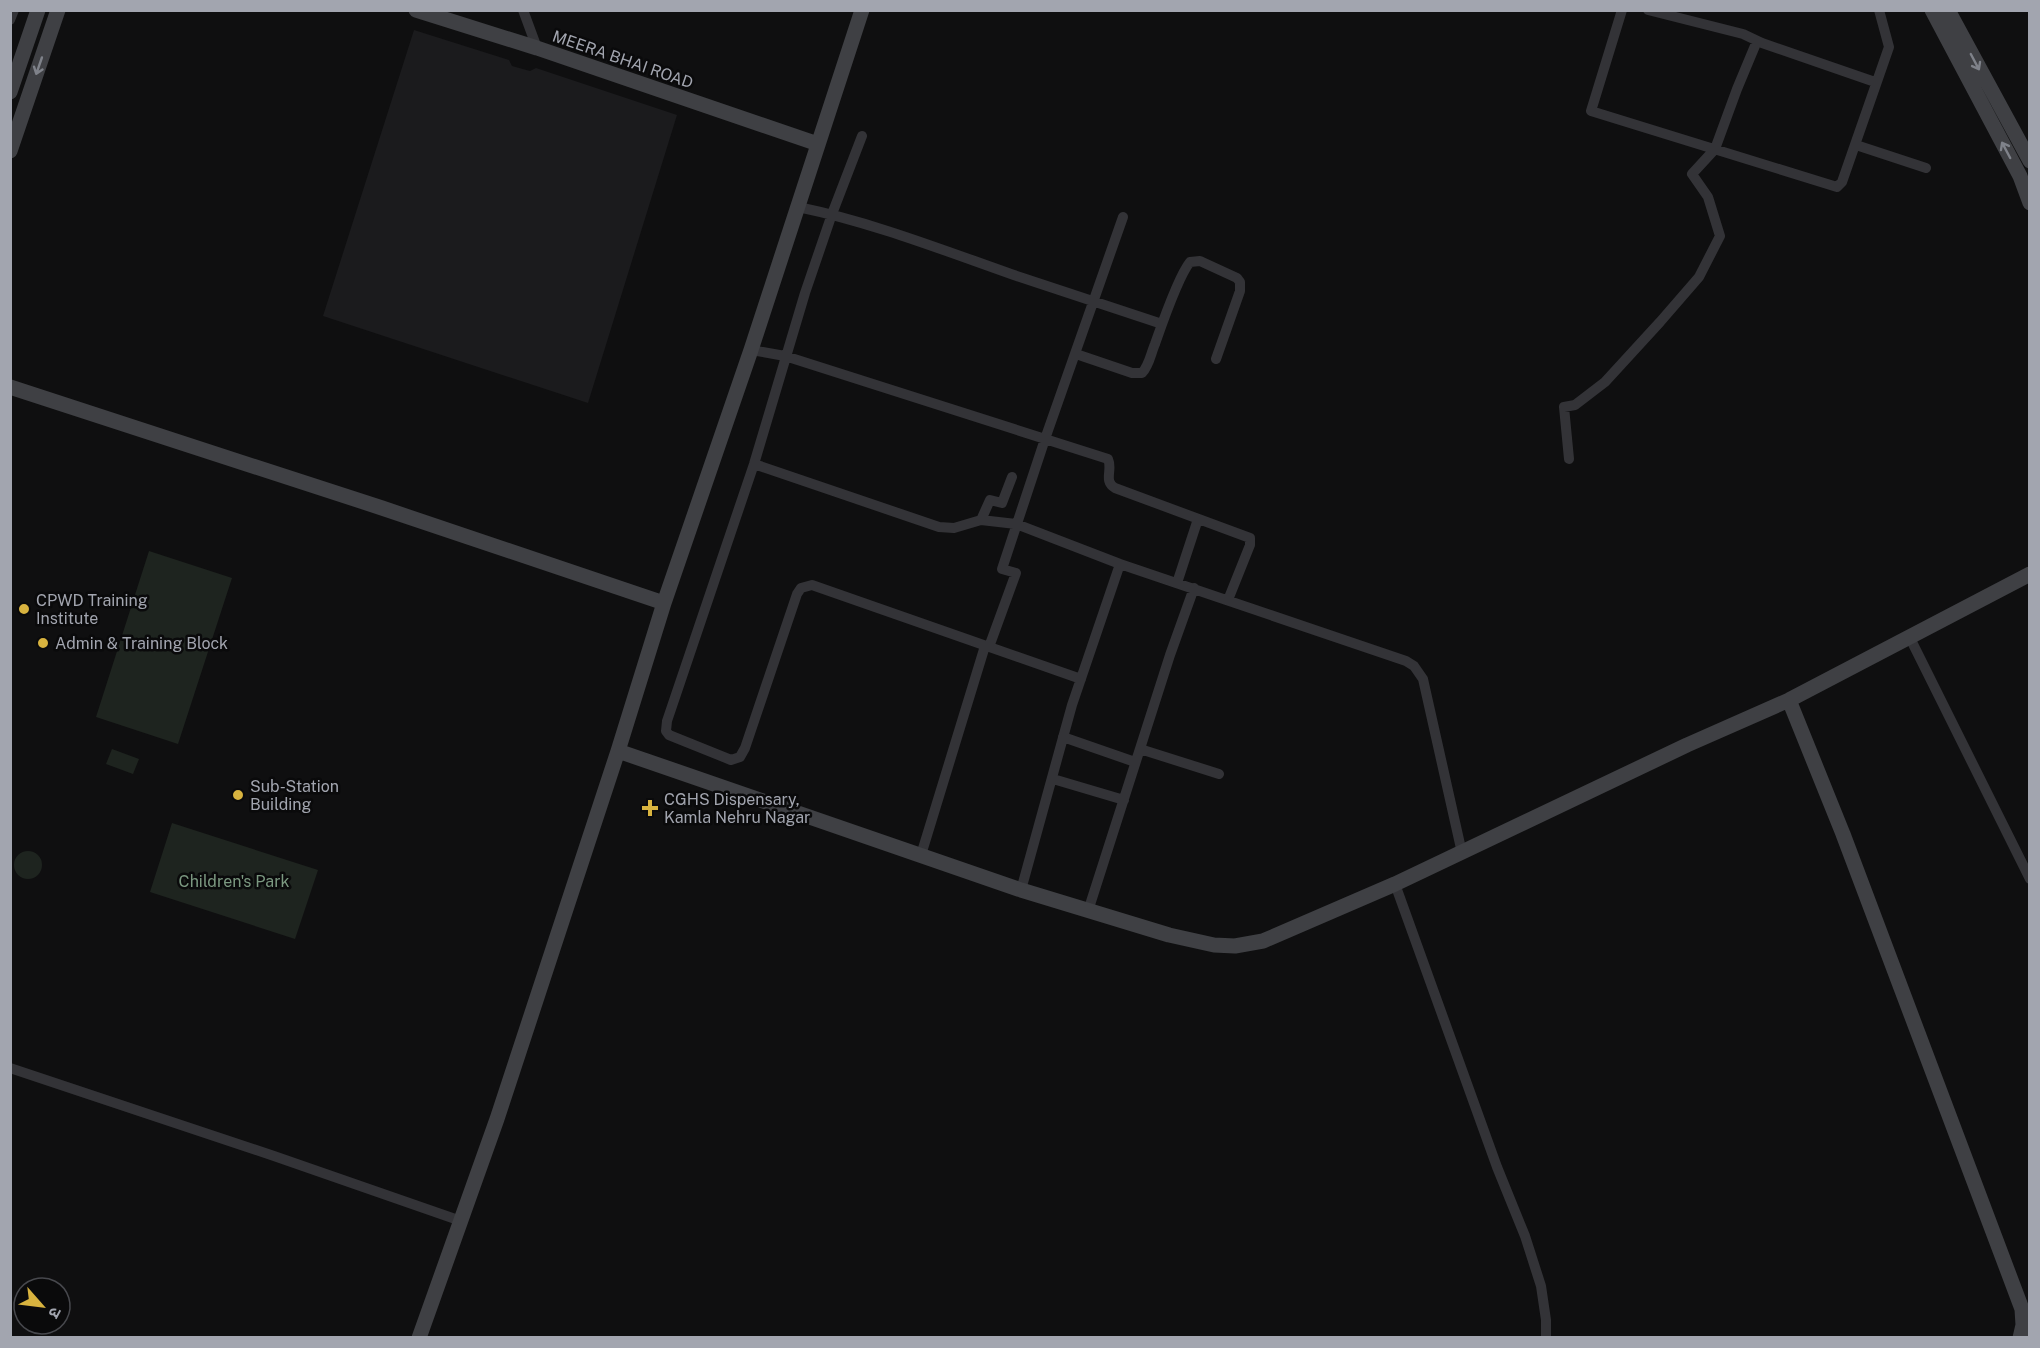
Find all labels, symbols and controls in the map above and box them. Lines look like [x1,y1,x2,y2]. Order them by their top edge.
street label: MEERA BHAI ROAD [550,26,696,92]
one-way arrow [1970,53,1981,71]
one-way arrow [33,56,44,75]
one-way arrow [2000,142,2012,159]
place label: CPWD Training Institute [36,591,148,628]
marker: CPWD Training Institute [17,602,31,616]
place label: Admin & Training Block [55,634,228,653]
marker: Admin & Training Block [36,636,50,650]
place label: Sub-Station Building [250,777,339,814]
marker: Sub-Station Building [231,788,245,802]
place label: CGHS Dispensary, Kamla Nehru Nagar [664,790,810,827]
marker: CGHS Dispensary, Kamla Nehru Nagar [641,799,659,817]
park label: Children's Park [179,872,289,891]
north arrow [12,1276,72,1336]
text: उ [44,1304,65,1322]

